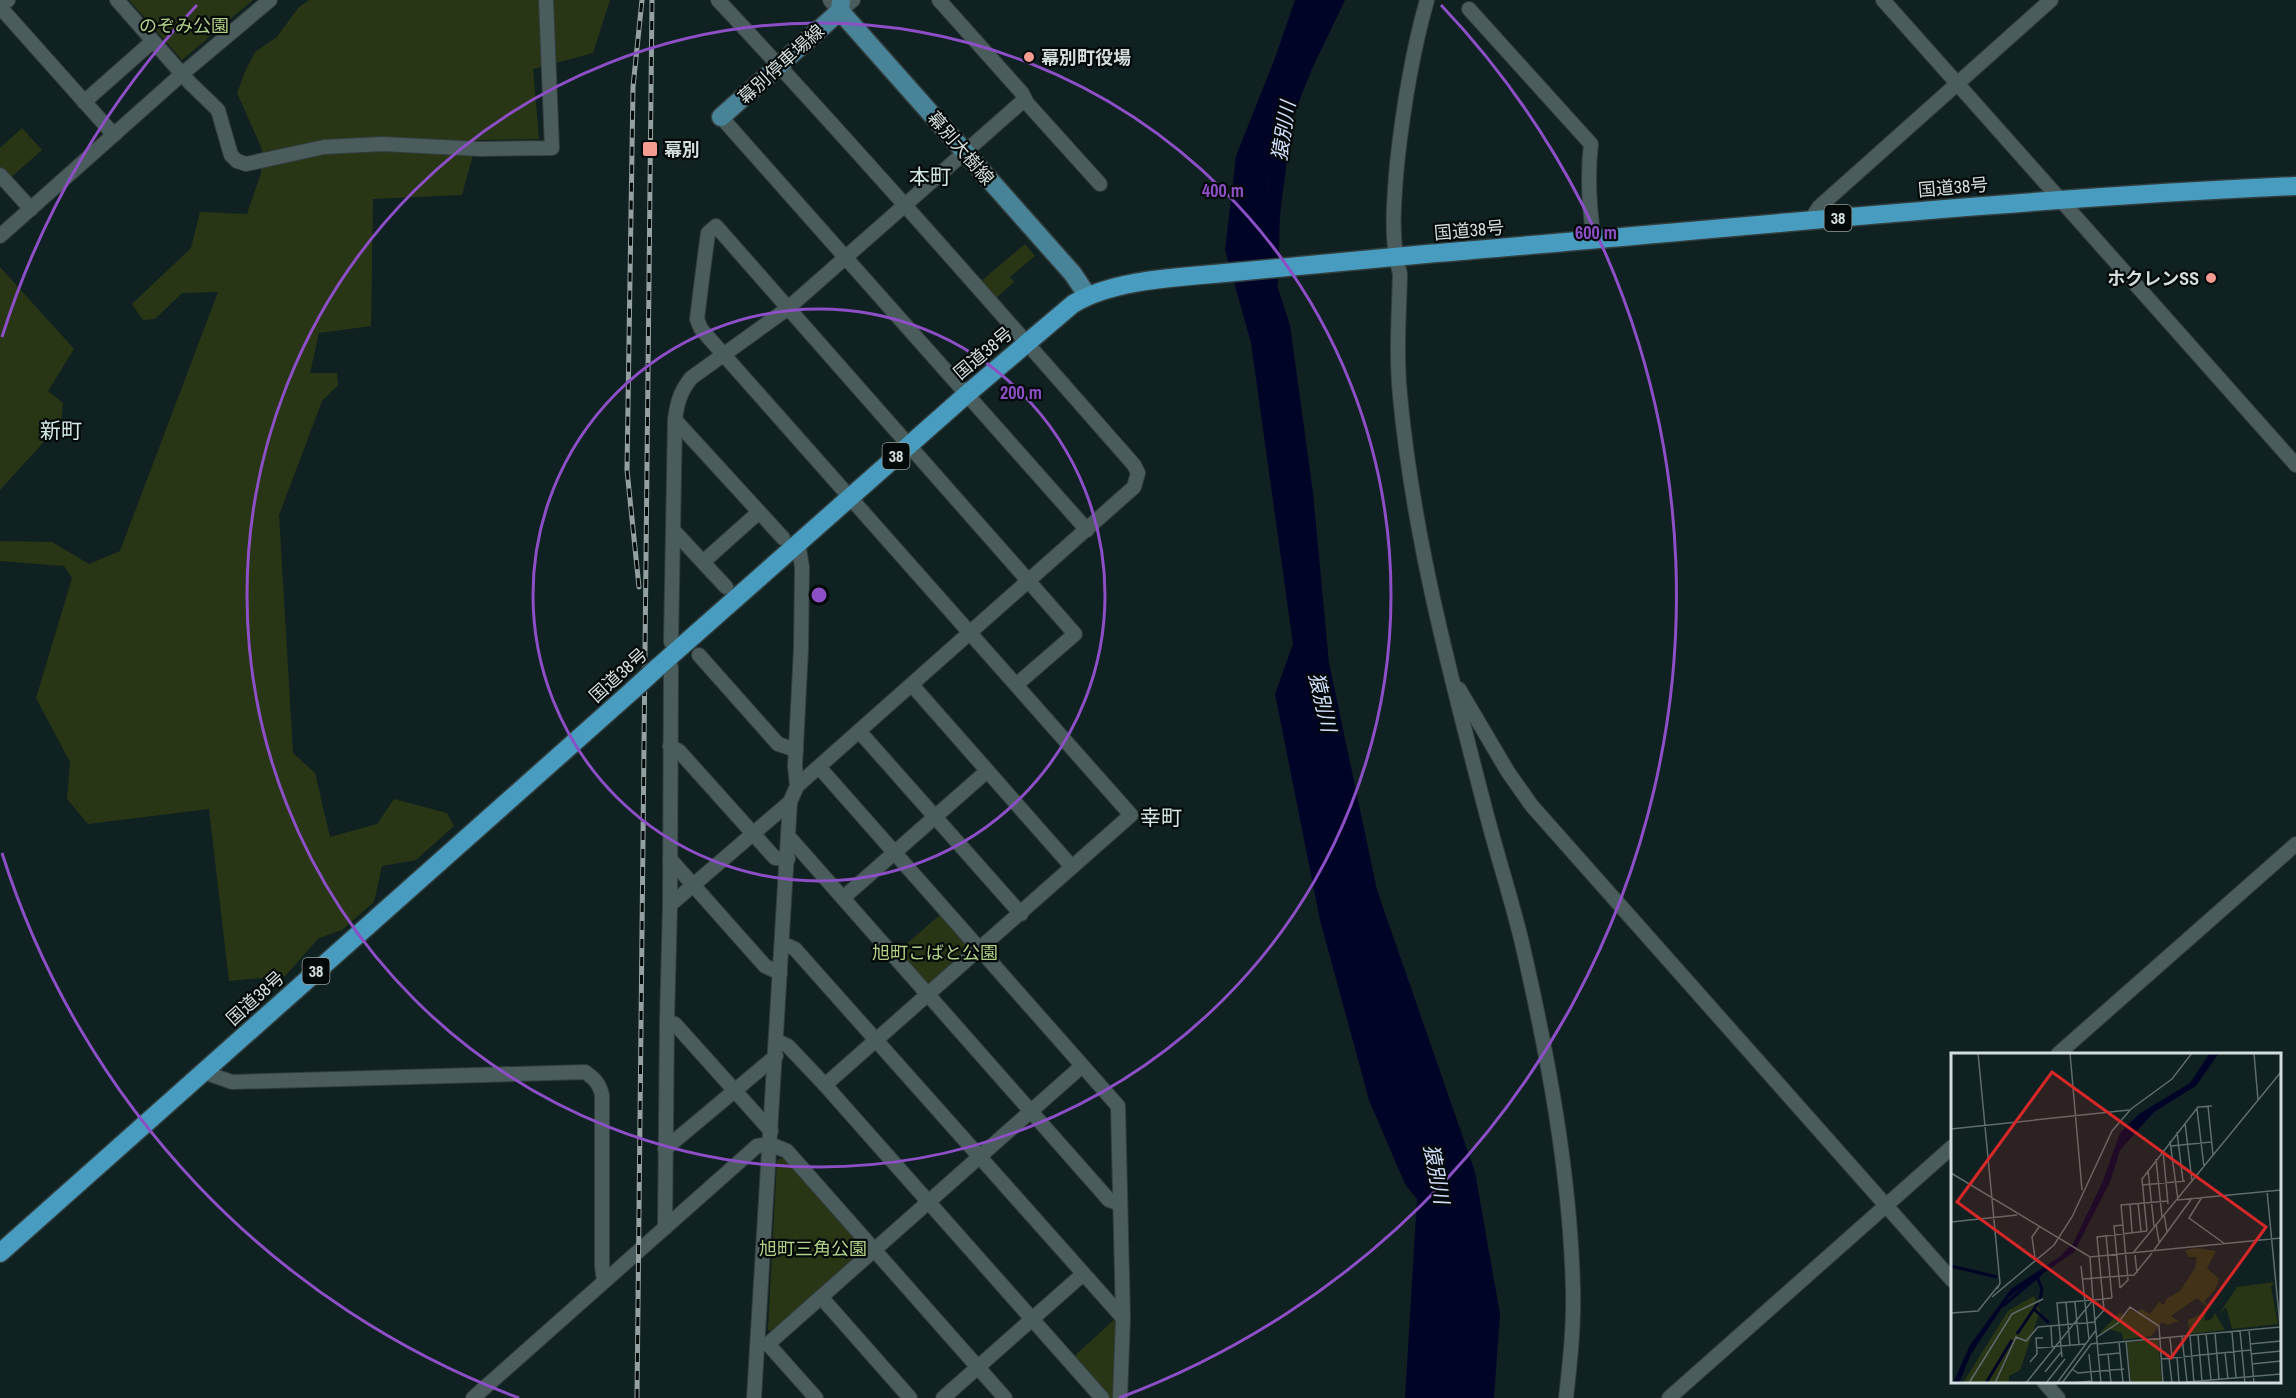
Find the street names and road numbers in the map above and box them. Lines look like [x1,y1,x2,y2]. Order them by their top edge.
street label: 幕別停車場線 [733,19,829,109]
street label: 幕別大樹線 [922,106,1000,190]
street label: 国道38号 [1917,171,1989,203]
road number: 38 [1824,205,1852,231]
street label: 国道38号 [1433,214,1505,246]
street label: 国道38号 [948,321,1018,385]
road number: 38 [882,443,910,469]
street label: 国道38号 [583,642,653,708]
road number: 38 [302,958,330,984]
street label: 国道38号 [220,965,290,1031]

